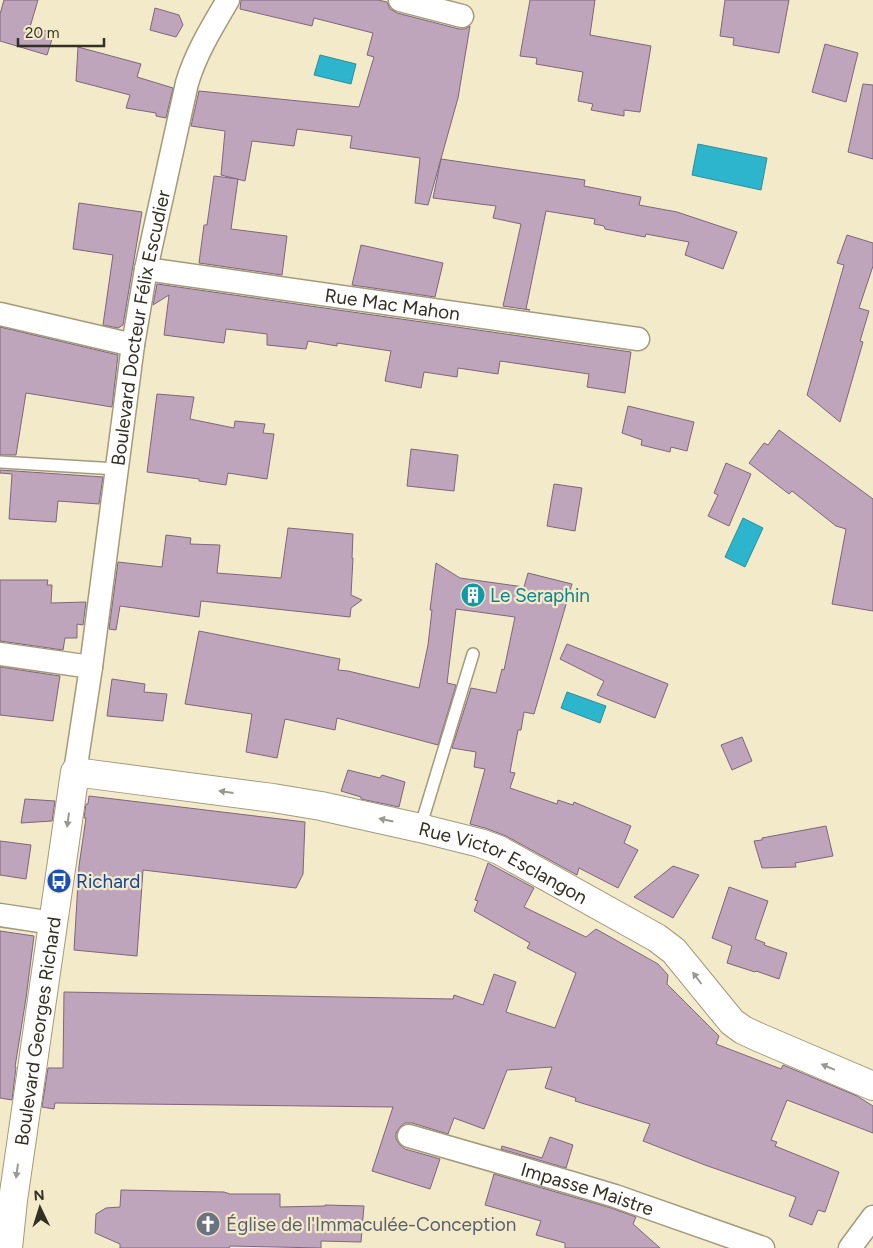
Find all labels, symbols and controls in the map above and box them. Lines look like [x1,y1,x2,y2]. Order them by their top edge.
scale bar [18,15,104,47]
text: 20 m [25,24,59,42]
street label: Boulevard Docteur Félix Escudier [106,187,175,467]
street label: Rue Mac Mahon [323,283,462,325]
building icon: Le Seraphin [460,582,486,608]
place label: Le Seraphin [490,584,590,607]
one-way arrow [217,788,233,796]
one-way arrow [63,812,71,828]
one-way arrow [378,816,393,824]
street label: Rue Victor Esclangon [416,817,592,909]
bus stop icon: Richard [46,868,72,894]
place label: Richard [76,870,140,893]
street label: Boulevard Georges Richard [10,915,65,1147]
one-way arrow [692,971,702,985]
one-way arrow [821,1062,835,1070]
street label: Impasse Maistre [518,1157,657,1220]
one-way arrow [13,1163,21,1179]
north arrow [15,1183,65,1233]
text: N [33,1187,45,1204]
church icon: Église de l'Immaculée-Conception [195,1211,221,1237]
place label: Église de l'Immaculée-Conception [226,1213,516,1236]

